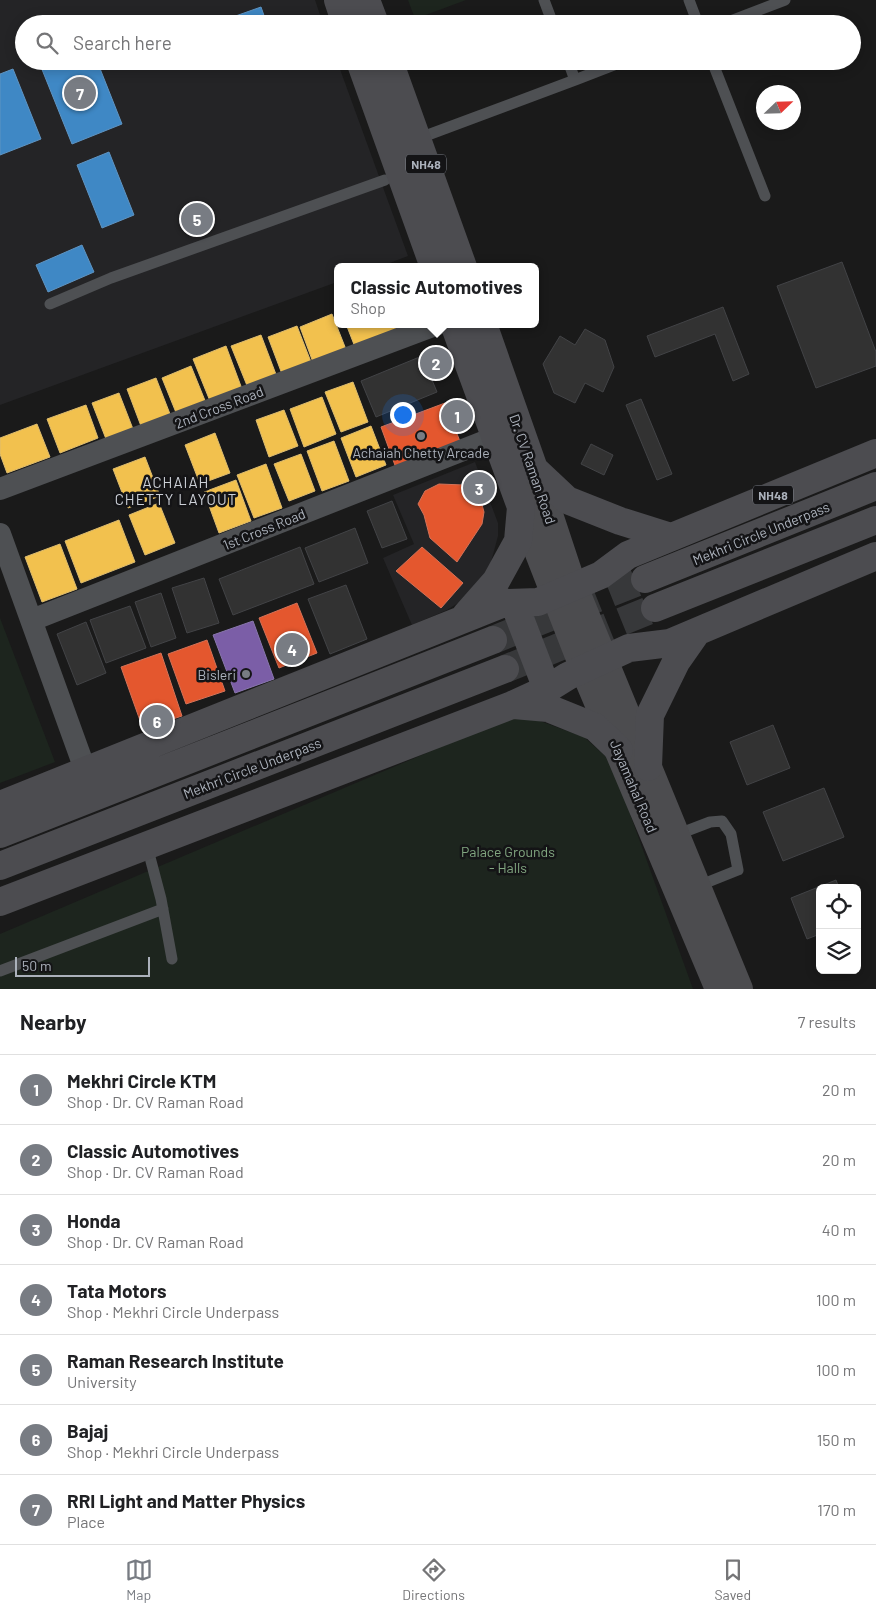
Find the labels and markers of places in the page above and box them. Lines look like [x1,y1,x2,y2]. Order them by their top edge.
pin: 7 [64,74,96,112]
pin: 5 [181,200,213,238]
pin: 2 [420,344,452,382]
pin: 1 [441,397,473,435]
marker: Achaiah Chetty Arcade [415,430,427,442]
place label: Achaiah Chetty Arcade [352,444,490,461]
pin: 3 [463,469,495,507]
pin: 4 [276,630,308,668]
place label: Bisleri [198,666,236,683]
marker: Bisleri [240,668,252,680]
pin: 6 [141,702,173,740]

